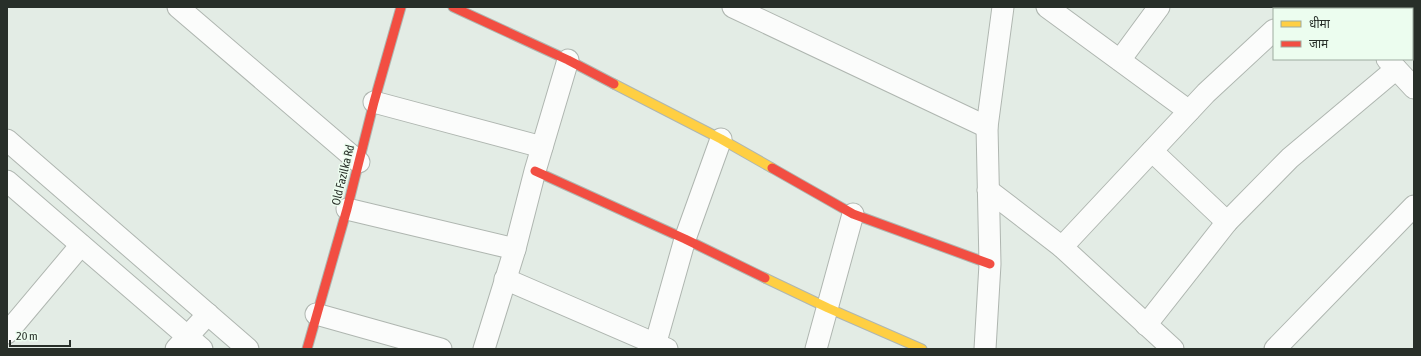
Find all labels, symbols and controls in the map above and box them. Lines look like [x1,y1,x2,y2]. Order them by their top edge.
legend [1273,8,1413,60]
text: धीमा [1309,16,1331,31]
text: जाम [1309,37,1329,51]
street label: Old Fazilka Rd [329,143,357,207]
scale bar [10,322,70,348]
text: 20 m [16,329,38,343]

